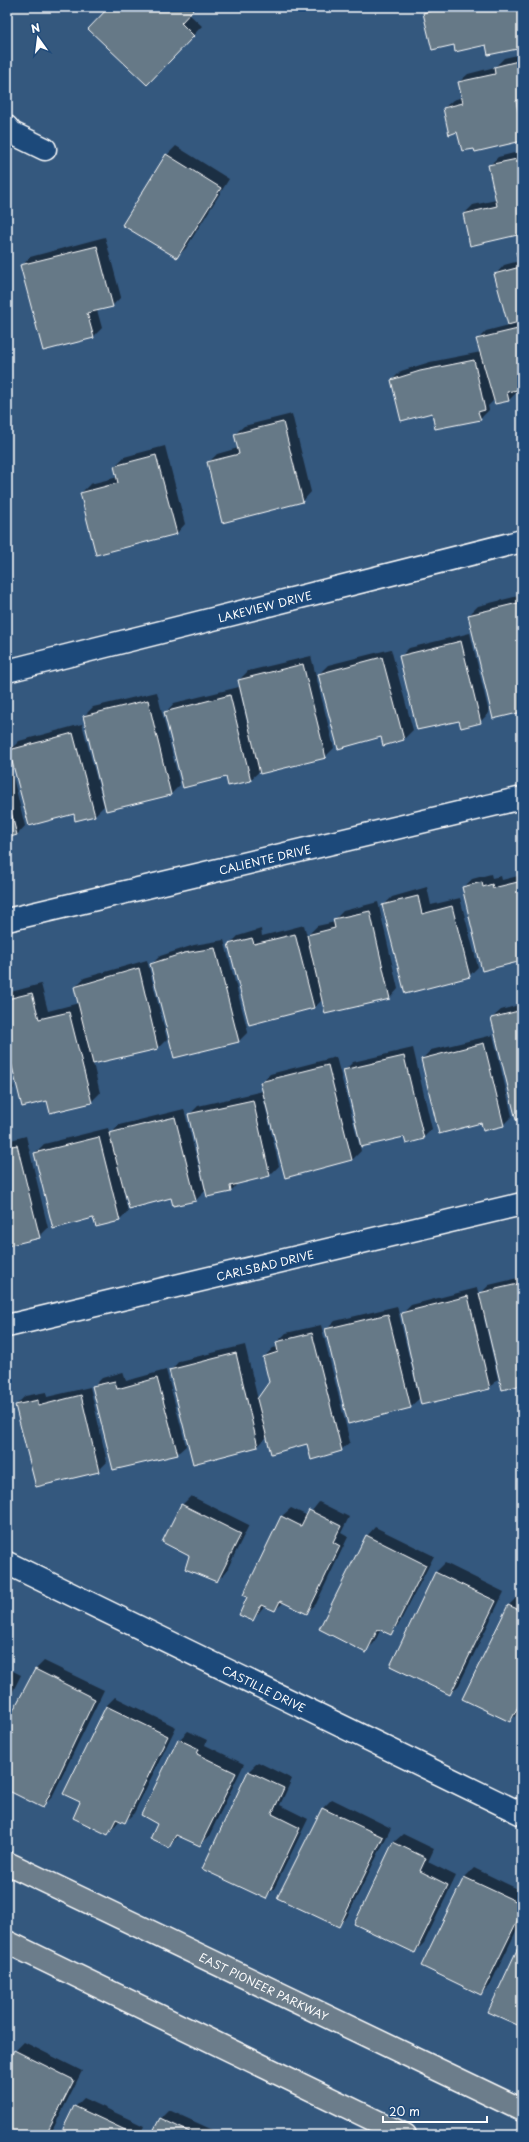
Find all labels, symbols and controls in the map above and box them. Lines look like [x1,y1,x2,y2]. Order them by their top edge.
north arrow [18,18,58,58]
text: N [29,18,42,37]
street label: LAKEVIEW DRIVE [216,586,314,626]
street label: CALIENTE DRIVE [217,840,313,878]
street label: CARLSBAD DRIVE [214,1245,316,1285]
street label: CASTILLE DRIVE [219,1661,309,1716]
street label: EAST PIONEER PARKWAY [196,1948,332,2025]
scale bar [383,2098,487,2124]
text: 20 m [389,2102,420,2120]

